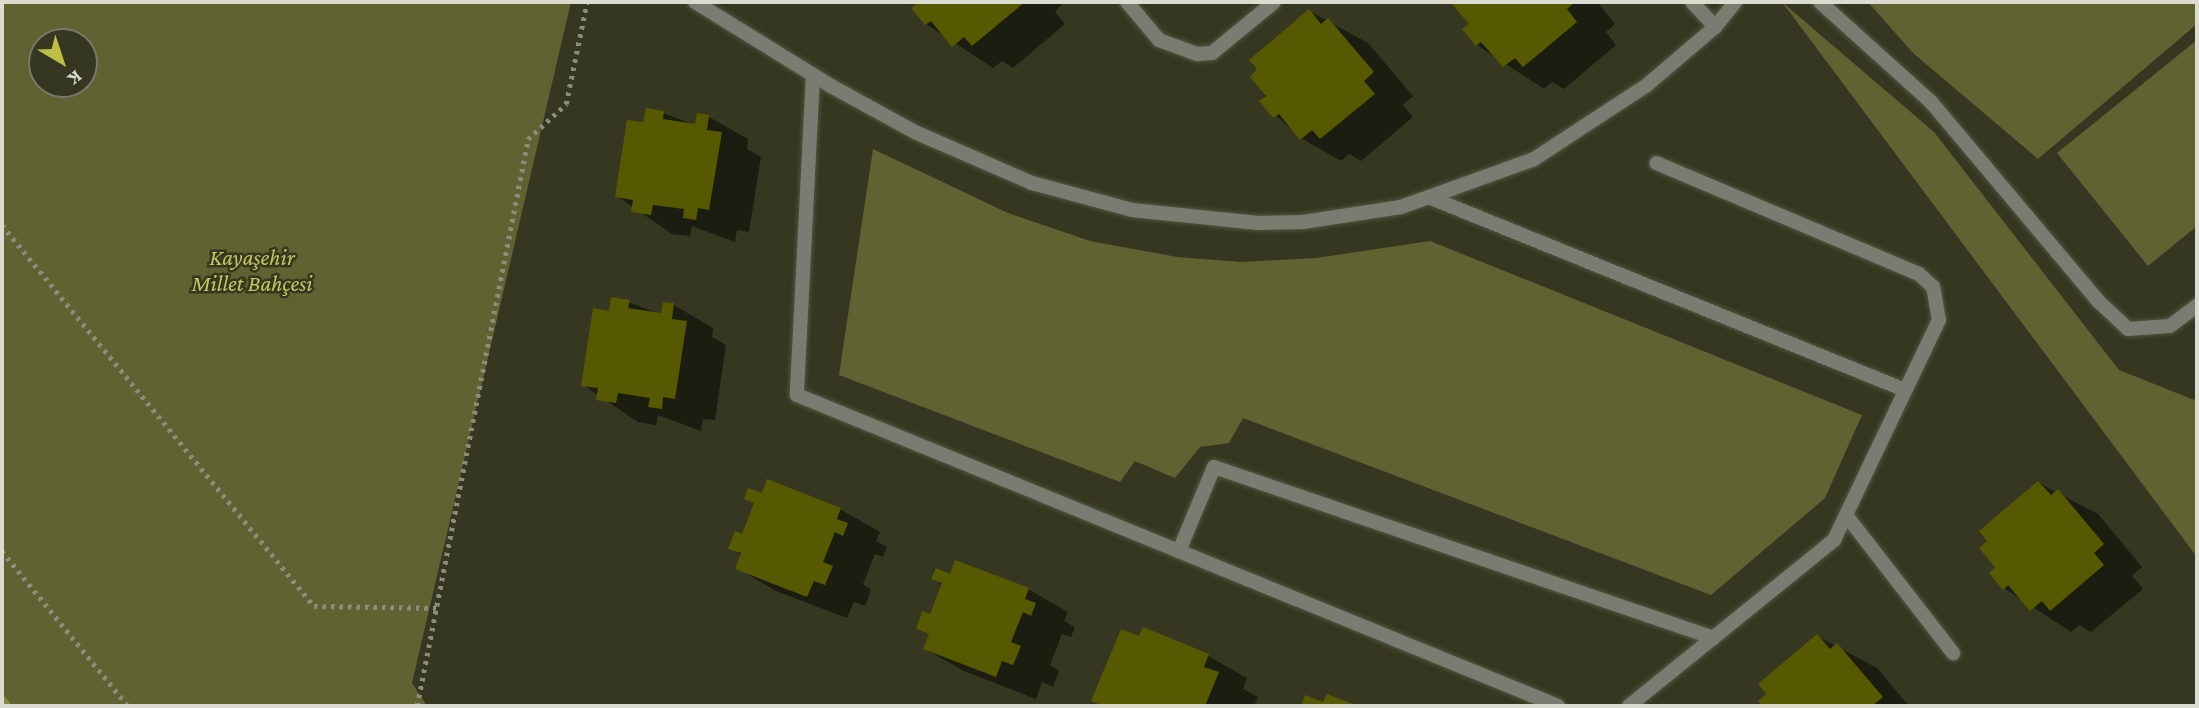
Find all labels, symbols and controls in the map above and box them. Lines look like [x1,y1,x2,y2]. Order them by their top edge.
north arrow [28,28,98,98]
text: K [64,66,87,90]
park label: Kayaşehir Millet Bahçesi [192,243,312,297]

